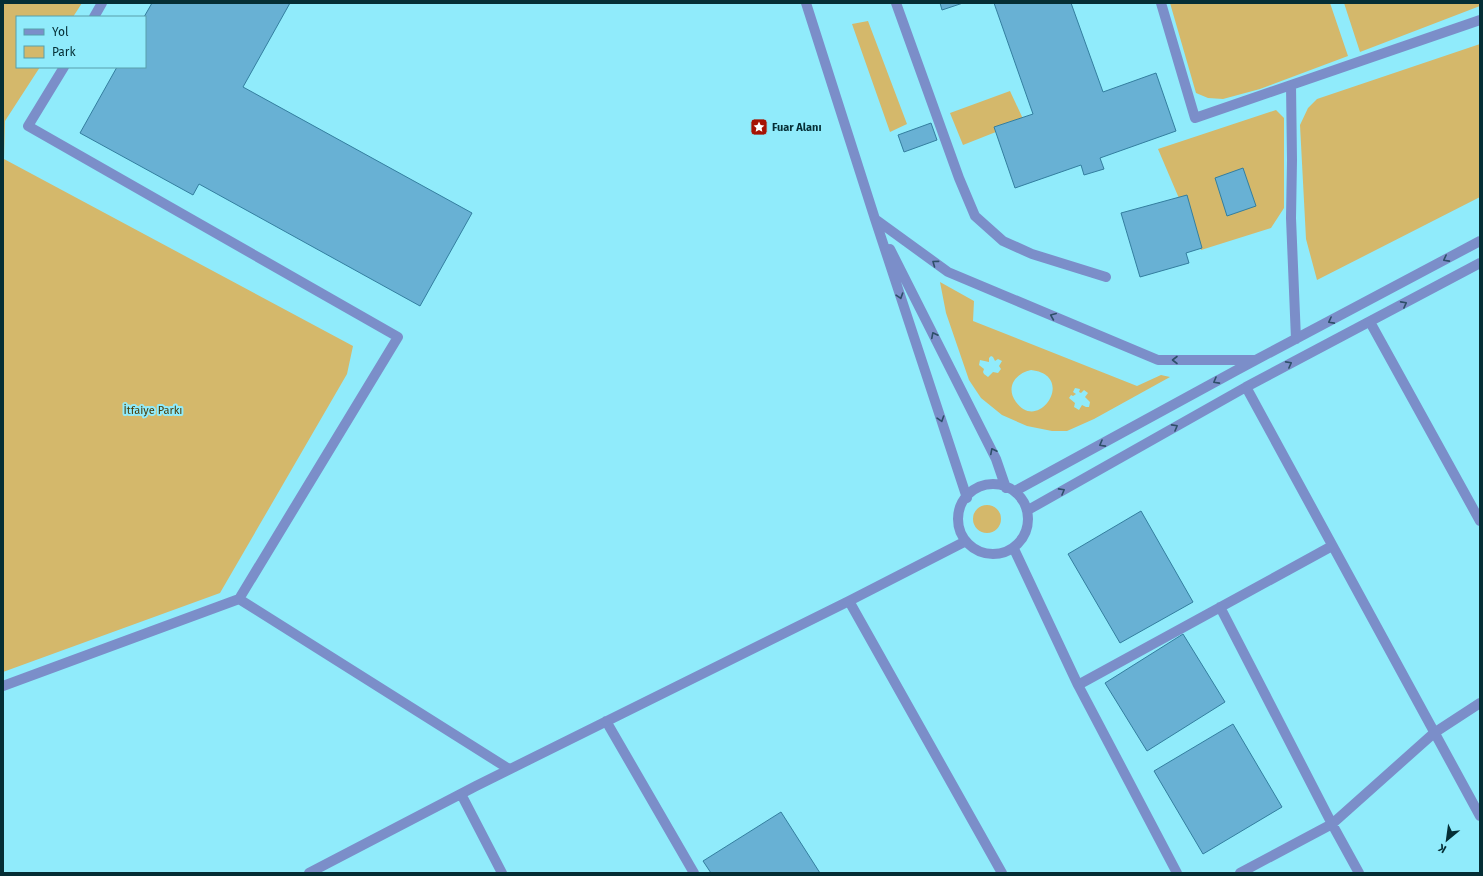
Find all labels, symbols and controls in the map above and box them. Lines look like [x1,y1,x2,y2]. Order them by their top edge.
legend [16,16,146,68]
text: Yol [52,25,69,39]
text: Park [52,45,76,59]
place icon: Fuar Alanı [749,117,769,137]
place label: Fuar Alanı [772,121,821,134]
one-way arrow [1443,255,1450,262]
one-way arrow [932,260,939,268]
one-way arrow [895,292,904,299]
one-way arrow [1400,301,1407,308]
one-way arrow [1050,313,1058,321]
one-way arrow [1328,316,1335,323]
one-way arrow [931,332,939,339]
one-way arrow [1172,356,1178,364]
one-way arrow [1285,362,1292,369]
one-way arrow [1213,377,1220,384]
park label: İtfaiye Parkı [124,403,182,417]
one-way arrow [936,416,944,423]
one-way arrow [1171,424,1178,432]
one-way arrow [1099,439,1106,446]
one-way arrow [990,448,997,455]
one-way arrow [1058,488,1065,495]
north arrow [1427,820,1467,860]
text: K [1435,840,1449,856]

